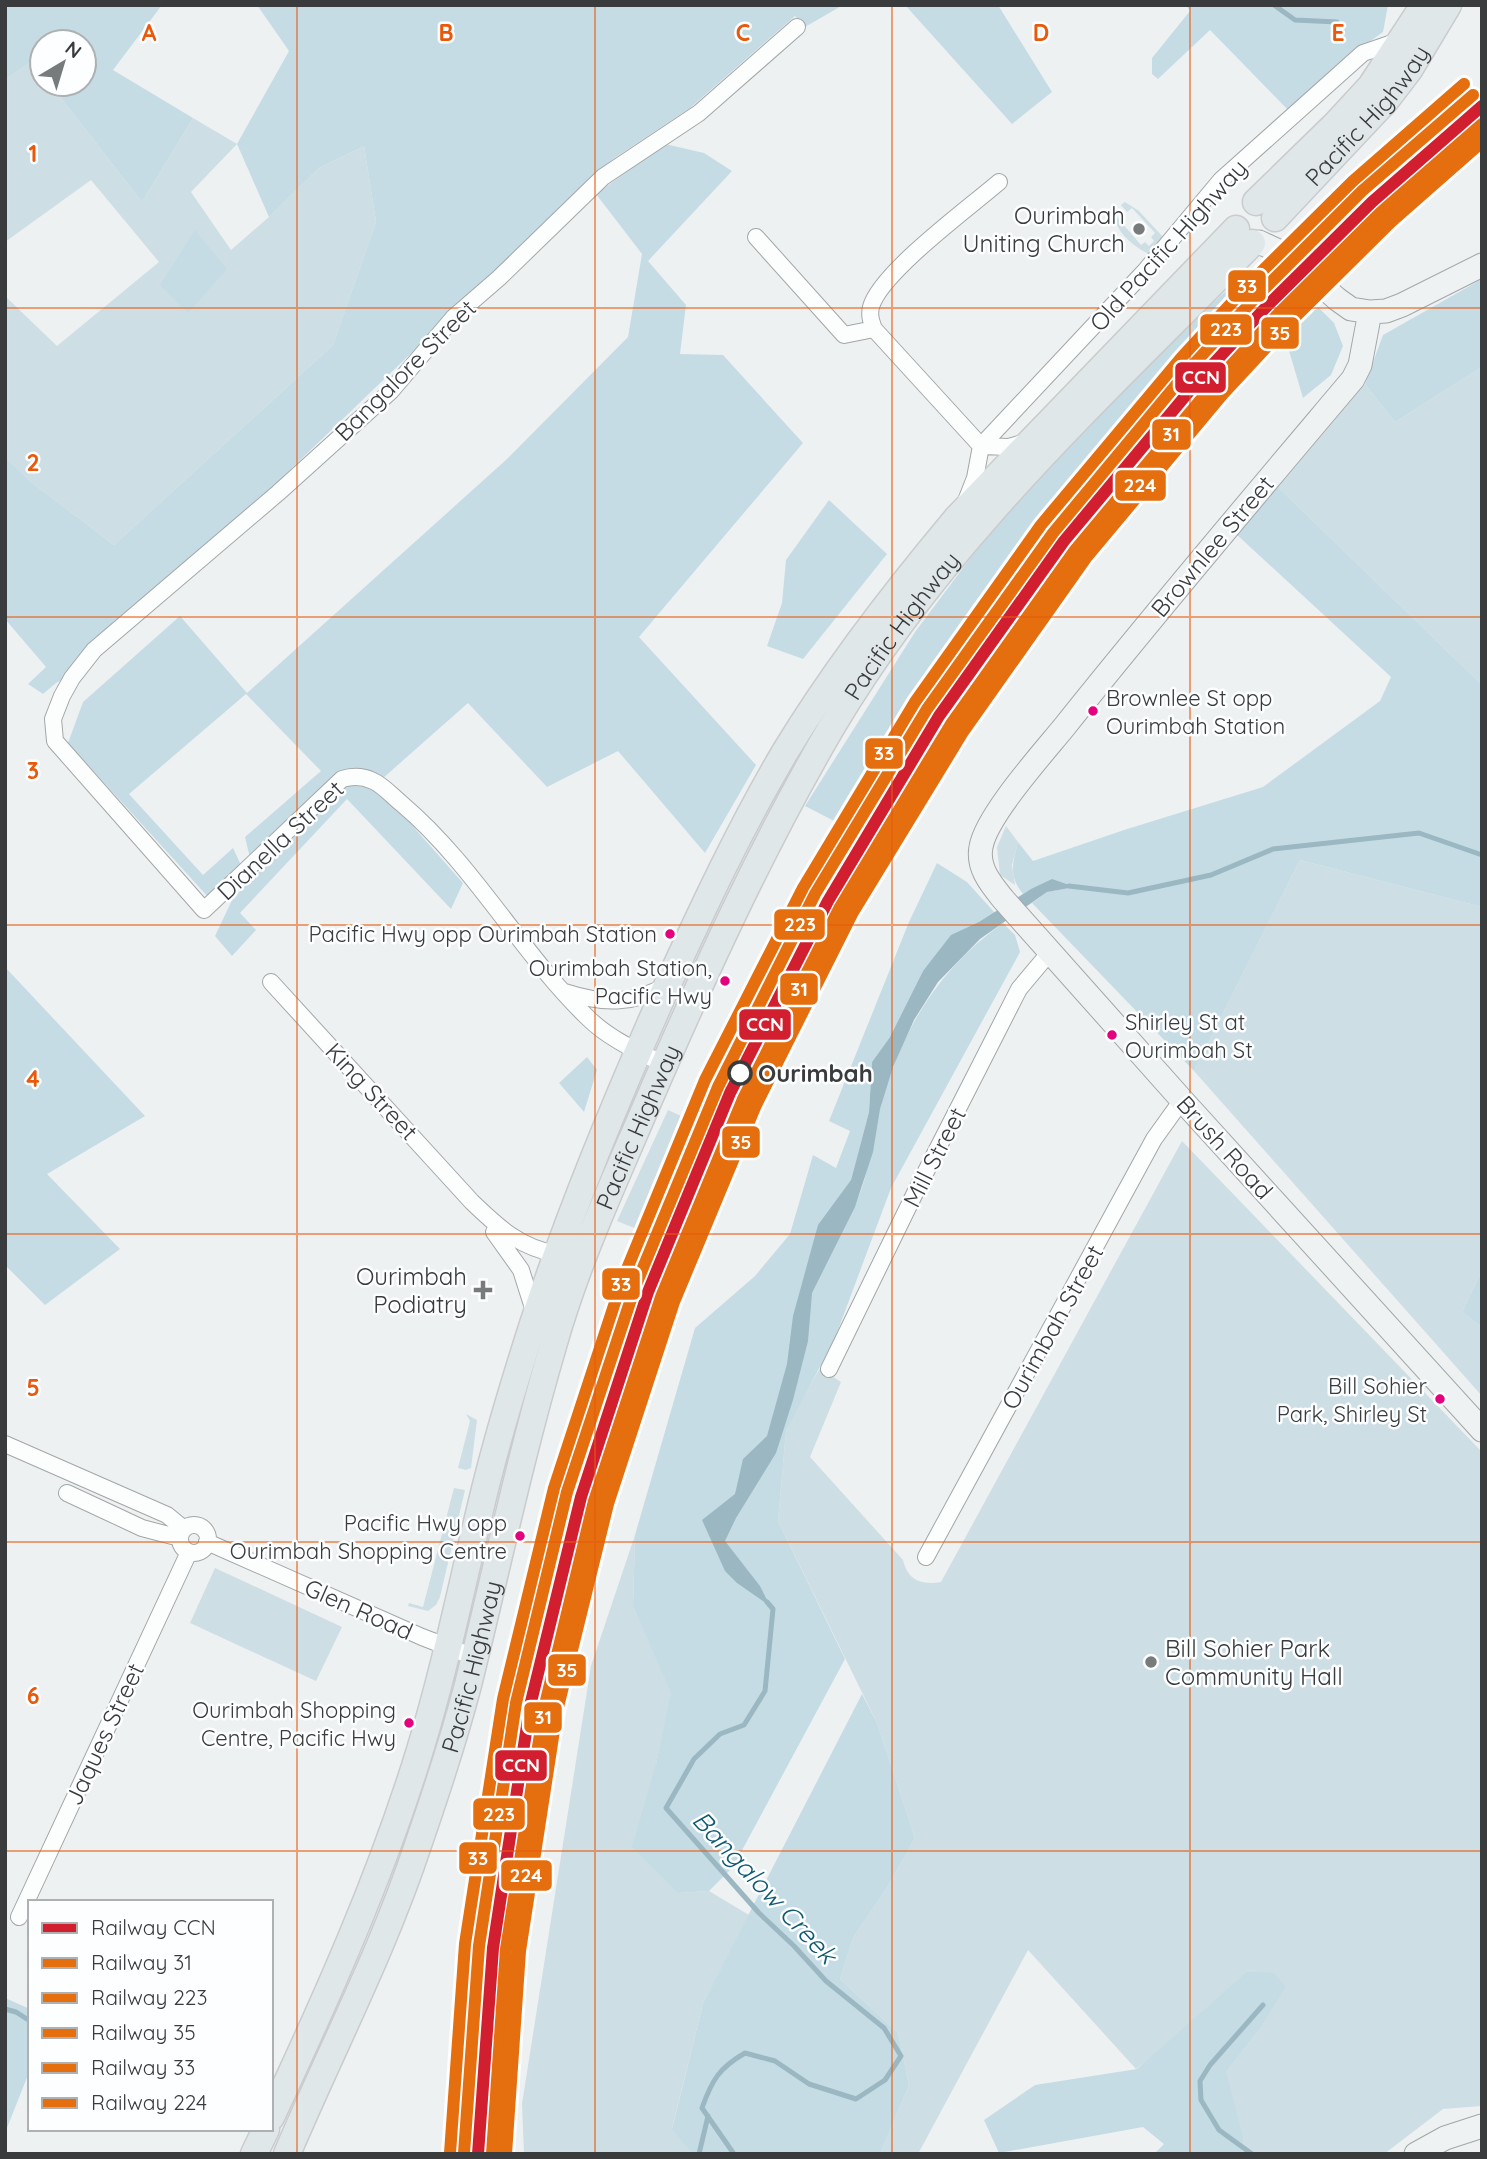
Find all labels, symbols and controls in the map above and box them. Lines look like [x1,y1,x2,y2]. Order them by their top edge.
text: A [142,18,157,47]
text: B [438,18,454,47]
text: C [736,18,750,47]
text: D [1033,18,1049,47]
text: E [1331,18,1345,47]
north arrow [28,28,98,98]
text: N [61,36,86,63]
street label: Pacific Highway [1298,40,1435,192]
text: 1 [29,139,37,168]
street label: Old Pacific Highway [1083,153,1253,337]
place label: Ourimbah Uniting Church [962,200,1125,258]
marker: Ourimbah Uniting Church [1131,221,1147,237]
line badge: 33 [1227,269,1267,303]
text: 33 [1237,274,1257,298]
street label: Bangalore Street [328,293,482,447]
line badge: 223 [1199,313,1253,346]
line badge: 35 [1260,316,1300,350]
text: 223 [1210,317,1242,341]
text: 35 [1269,321,1291,345]
line badge: CCN [1174,361,1227,394]
text: CCN [1182,365,1220,389]
line badge: 31 [1151,418,1192,451]
text: 31 [1162,422,1180,446]
text: 2 [26,448,40,477]
line badge: 224 [1114,469,1167,502]
street label: Brownlee Street [1144,469,1280,623]
text: 224 [1124,473,1156,497]
street label: Pacific Highway [837,545,966,705]
place label: Brownlee St opp Ourimbah Station [1106,684,1285,740]
marker: Brownlee St opp Ourimbah Station [1086,704,1100,718]
line badge: 33 [864,737,904,770]
text: 33 [874,741,894,765]
text: 3 [27,756,39,785]
street label: Dianella Street [210,774,350,906]
line badge: 223 [773,908,826,941]
text: 223 [784,912,816,936]
place label: Pacific Hwy opp Ourimbah Station [309,920,657,948]
marker: Pacific Hwy opp Ourimbah Station [663,927,677,941]
place label: Ourimbah Station, Pacific Hwy [529,954,712,1010]
line badge: 31 [779,972,819,1006]
marker: Ourimbah Station, Pacific Hwy [718,974,732,988]
text: 31 [790,977,808,1001]
line badge: CCN [738,1008,792,1041]
place label: Shirley St at Ourimbah St [1125,1008,1253,1064]
text: CCN [746,1012,784,1036]
marker: Shirley St at Ourimbah St [1105,1028,1119,1042]
street label: King Street [319,1036,425,1146]
street label: Pacific Highway [589,1040,686,1214]
place label: Ourimbah [758,1058,873,1088]
marker: Ourimbah [728,1061,752,1085]
text: 4 [26,1064,40,1093]
street label: Brush Road [1171,1089,1279,1205]
street label: Mill Street [896,1102,972,1212]
line badge: 35 [721,1125,761,1159]
text: 35 [730,1130,752,1154]
street label: Ourimbah Street [994,1240,1110,1414]
place label: Ourimbah Podiatry [356,1261,467,1319]
line badge: 33 [601,1267,641,1301]
text: 33 [611,1272,631,1296]
marker: Ourimbah Podiatry [473,1280,493,1300]
place label: Bill Sohier Park, Shirley St [1277,1372,1428,1428]
text: 5 [26,1373,40,1402]
marker: Bill Sohier Park, Shirley St [1433,1392,1447,1406]
place label: Pacific Hwy opp Ourimbah Shopping Centre [230,1509,507,1565]
marker: Pacific Hwy opp Ourimbah Shopping Centre [513,1529,527,1543]
street label: Glen Road [300,1572,418,1646]
street label: Pacific Highway [434,1578,508,1756]
place label: Bill Sohier Park Community Hall [1165,1633,1343,1691]
line badge: 35 [547,1653,587,1687]
marker: Bill Sohier Park Community Hall [1143,1654,1159,1670]
street label: Jaques Street [58,1658,150,1810]
text: 35 [556,1658,578,1682]
text: 6 [27,1681,39,1710]
place label: Ourimbah Shopping Centre, Pacific Hwy [192,1696,396,1752]
line badge: 31 [523,1701,563,1734]
text: 31 [534,1705,552,1729]
marker: Ourimbah Shopping Centre, Pacific Hwy [402,1716,416,1730]
line badge: CCN [494,1749,548,1782]
text: CCN [502,1753,540,1777]
line badge: 223 [472,1797,526,1831]
text: 223 [483,1802,515,1826]
water label: Bangalow Creek [686,1804,846,1972]
line badge: 33 [458,1841,498,1875]
text: 33 [468,1846,488,1870]
line badge: 224 [500,1859,553,1892]
text: 224 [510,1863,542,1887]
legend [28,1900,273,2131]
text: Railway CCN [91,1914,216,1940]
text: Railway 31 [91,1949,192,1975]
text: Railway 223 [91,1984,207,2010]
text: Railway 35 [91,2019,196,2045]
text: Railway 33 [91,2054,195,2080]
text: Railway 224 [91,2089,207,2115]

